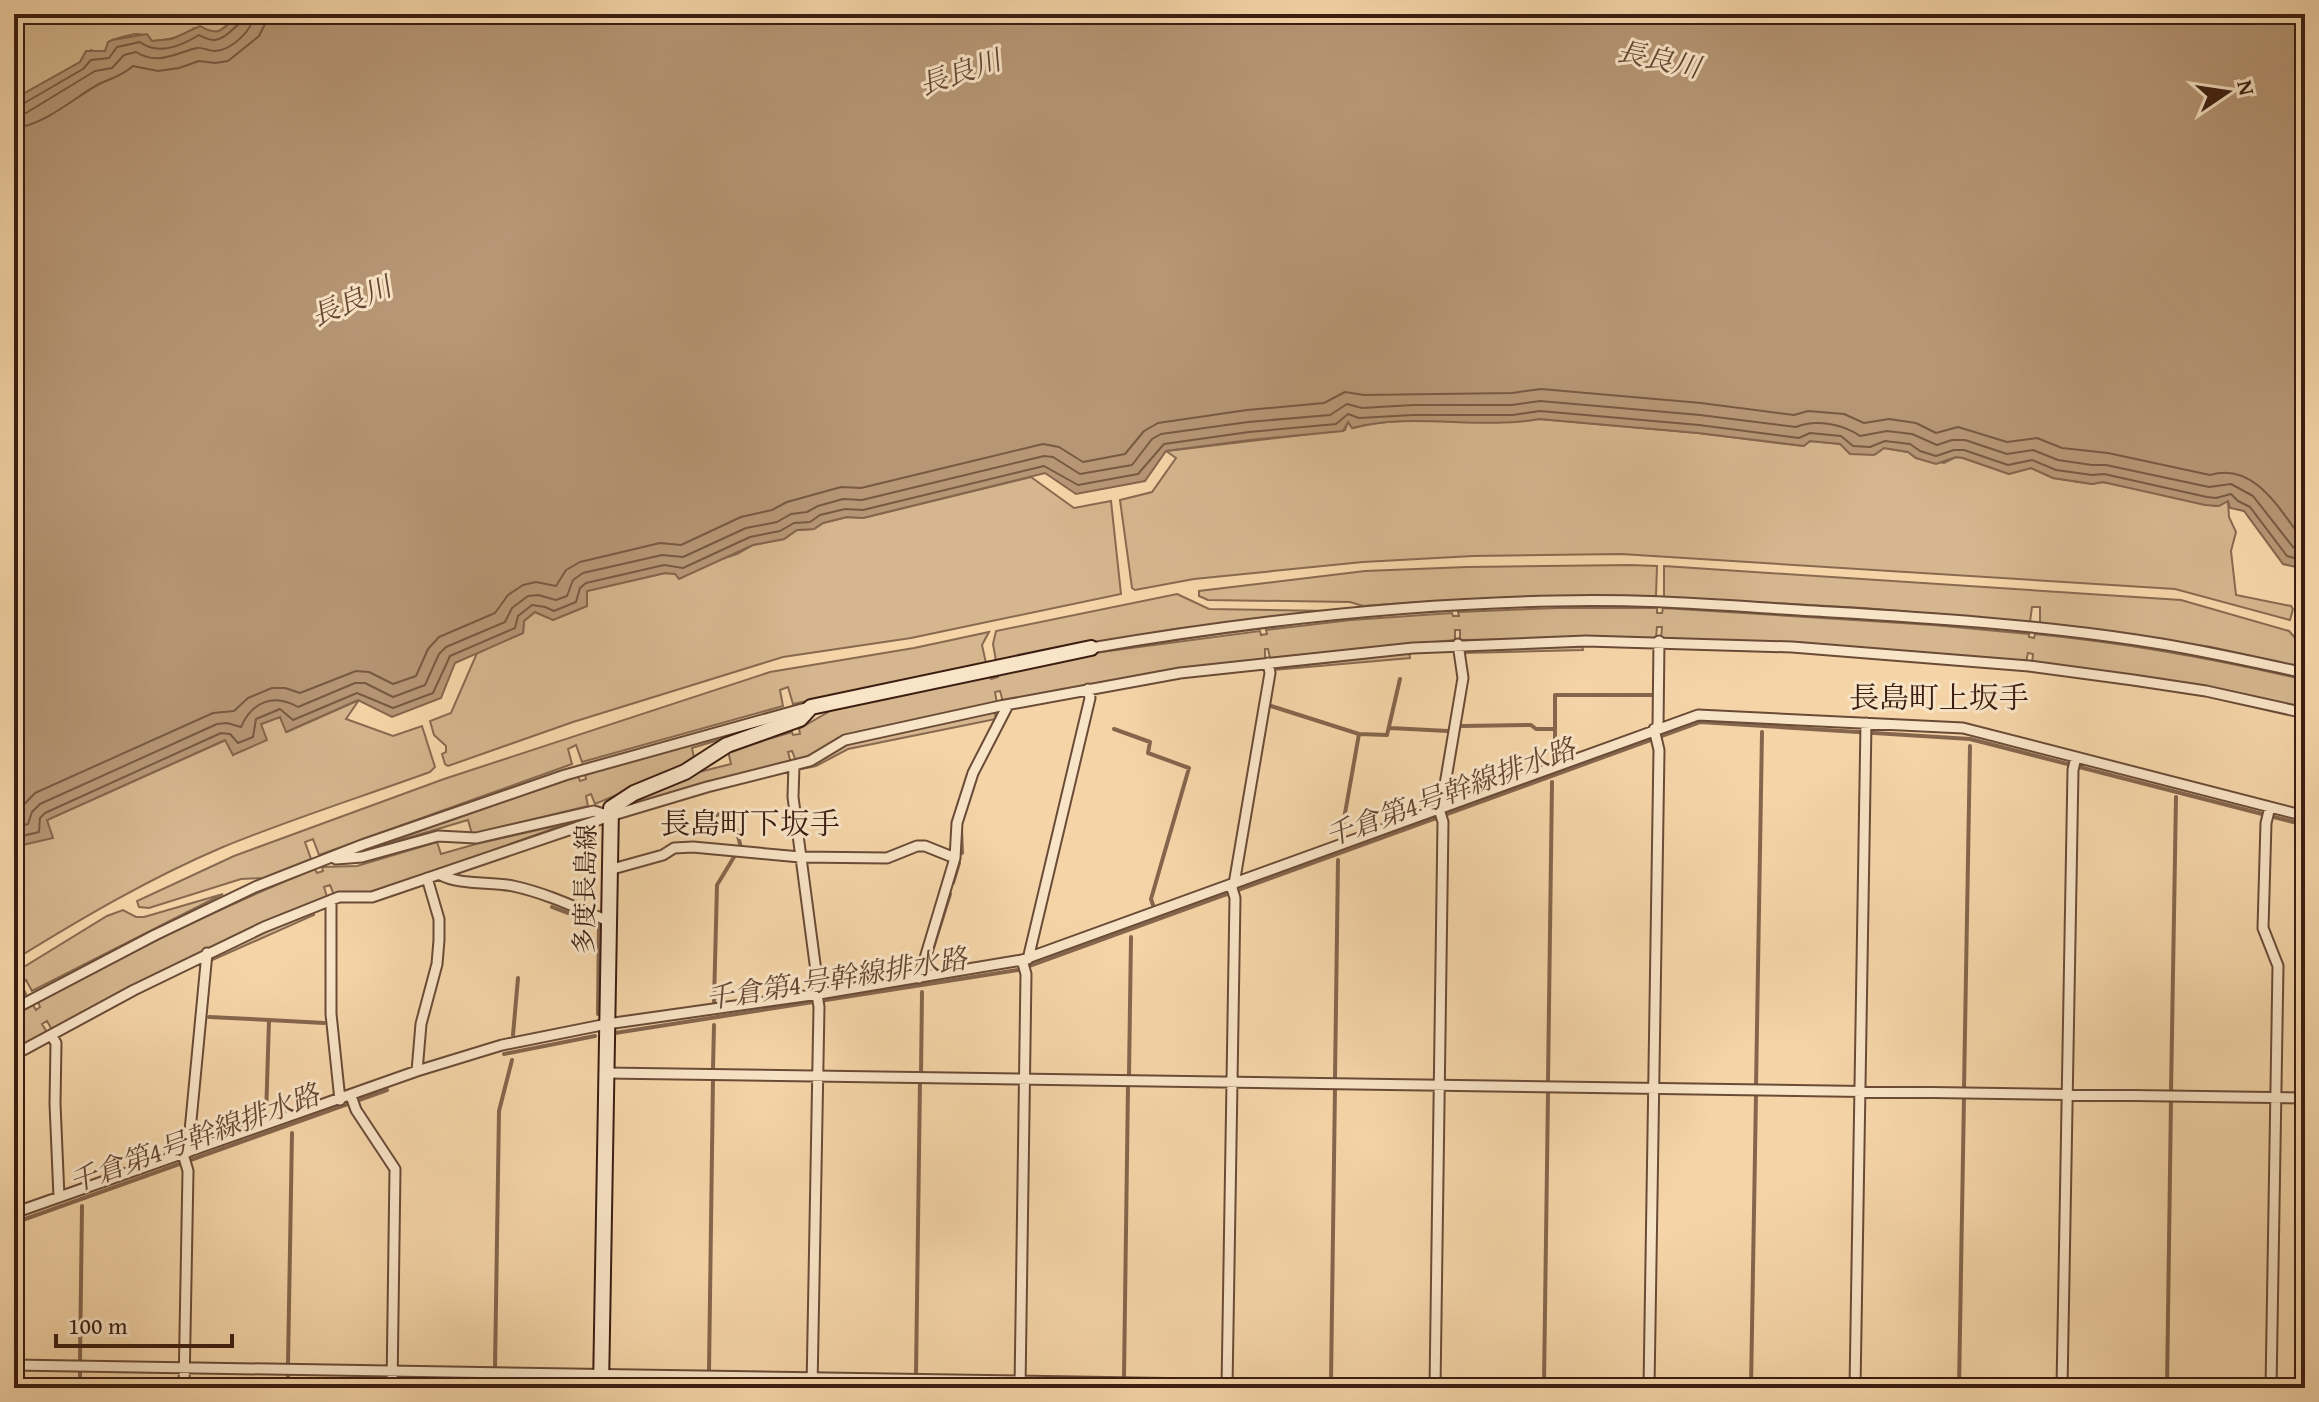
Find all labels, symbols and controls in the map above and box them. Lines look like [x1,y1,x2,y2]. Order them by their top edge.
water label: 長良川 [1614,30,1707,88]
water label: 長良川 [913,37,1009,105]
north arrow [2187,52,2267,132]
text: N [2229,77,2264,99]
water label: 長良川 [304,264,400,336]
district label: 長島町上坂手 [1849,675,2029,719]
water label: 千倉第4号幹線排水路 [1319,726,1583,856]
district label: 長島町下坂手 [660,801,840,845]
street label: 多度長島線 [564,824,605,954]
water label: 千倉第4号幹線排水路 [702,936,971,1018]
water label: 千倉第4号幹線排水路 [63,1072,327,1202]
scale bar [56,1298,232,1348]
text: 100 m [68,1308,128,1343]

